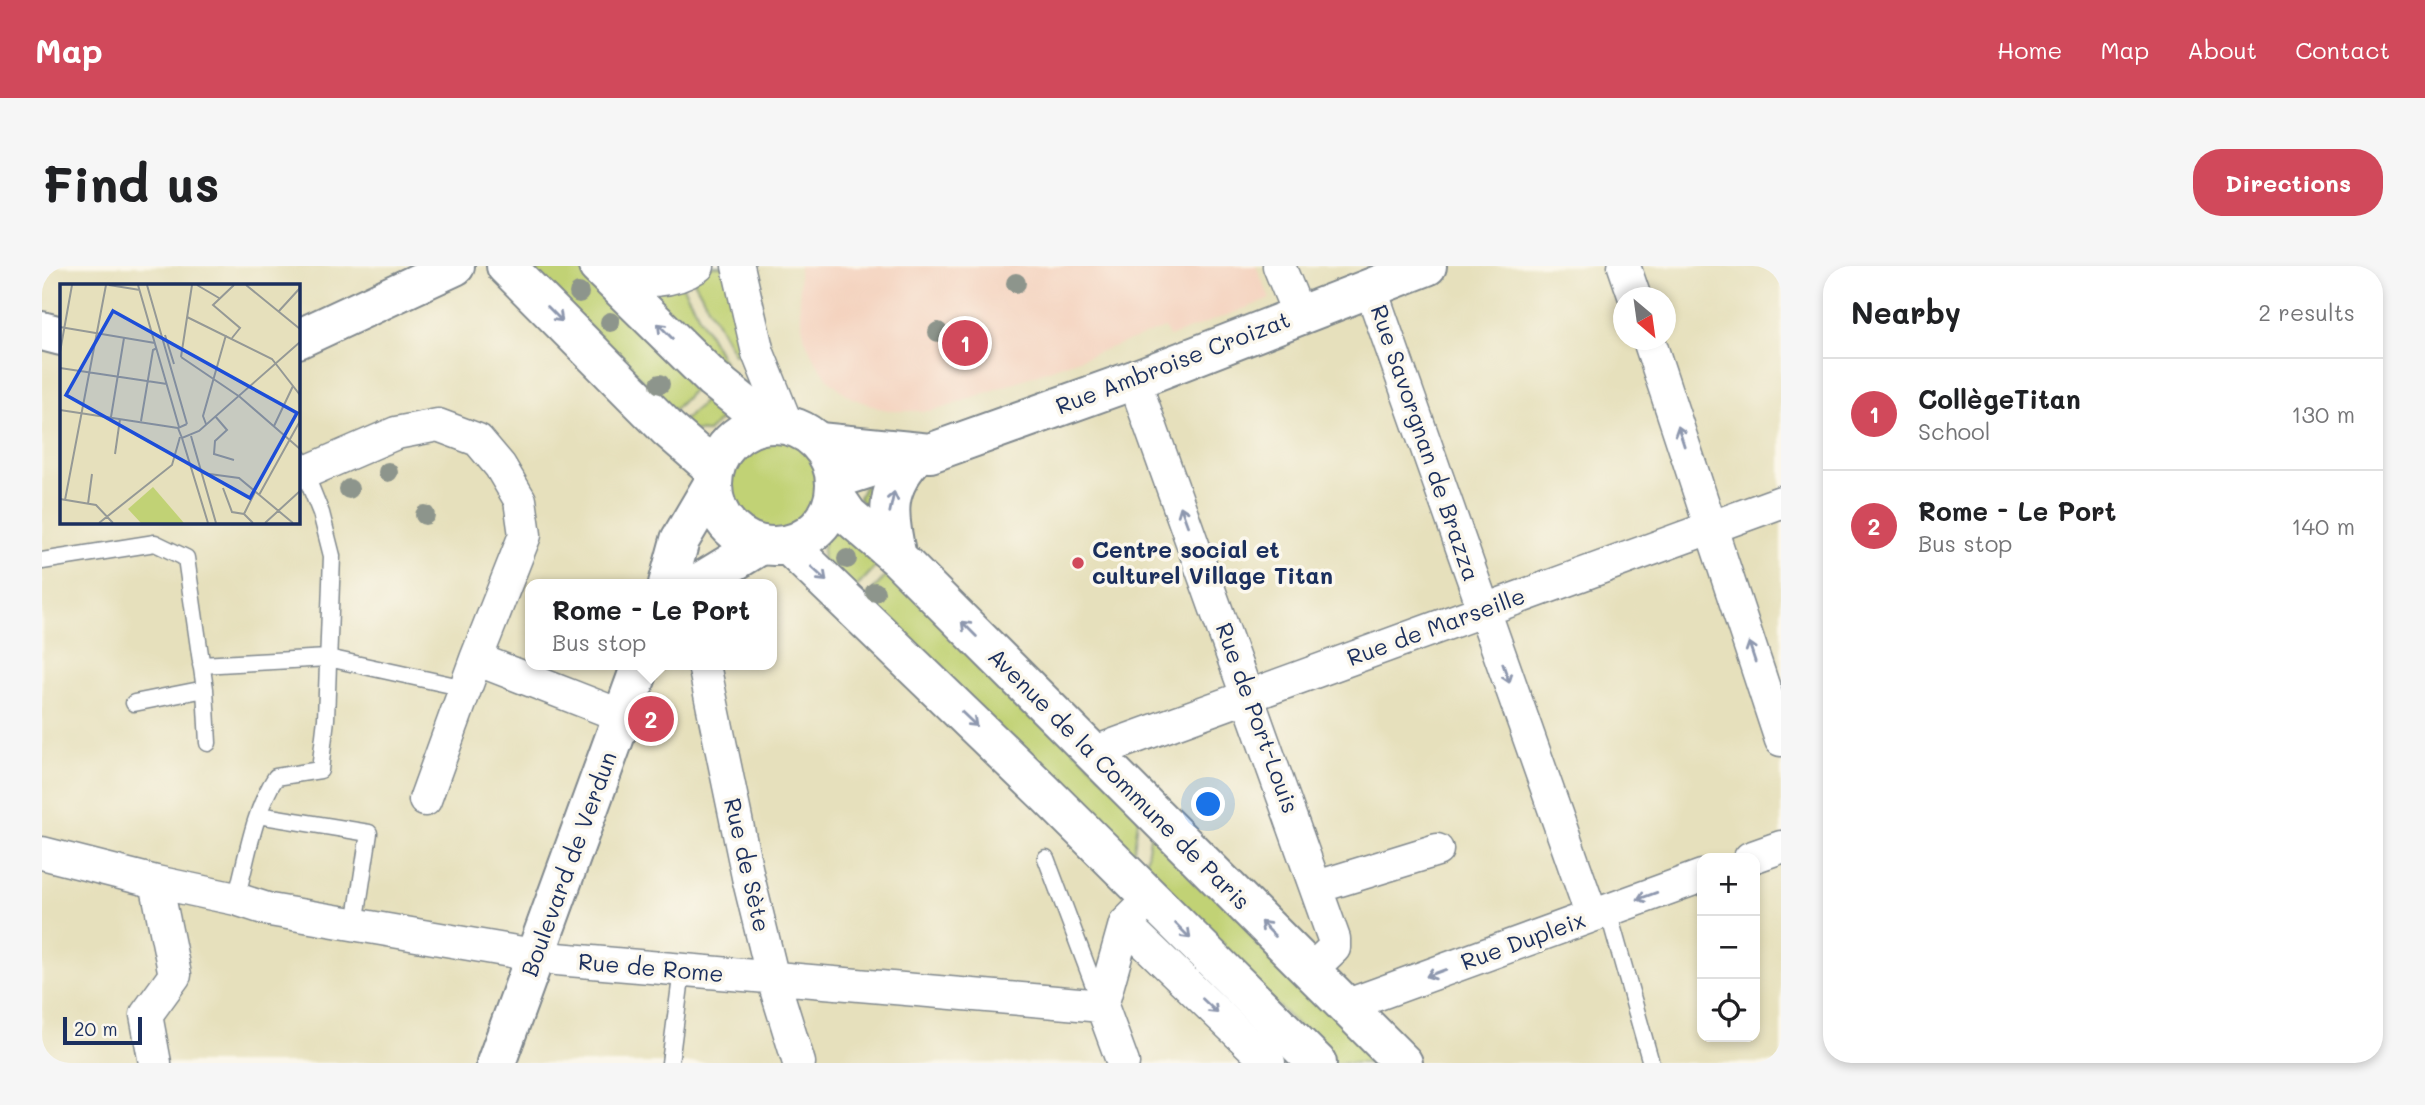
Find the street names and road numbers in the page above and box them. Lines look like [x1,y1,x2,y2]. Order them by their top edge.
street label: Rue Savorgnan de Brazza [1365,301,1487,585]
street label: Rue Ambroise Croizat [1051,303,1294,421]
street label: Rue de Marseille [1342,580,1529,672]
street label: Rue de Port-Louis [1210,618,1306,817]
street label: Avenue de la Commune de Paris [982,641,1257,916]
street label: Boulevard de Verdun [513,747,623,980]
street label: Rue de Sète [718,795,778,935]
street label: Rue Dupleix [1456,904,1589,976]
street label: Rue de Rome [577,946,725,988]

